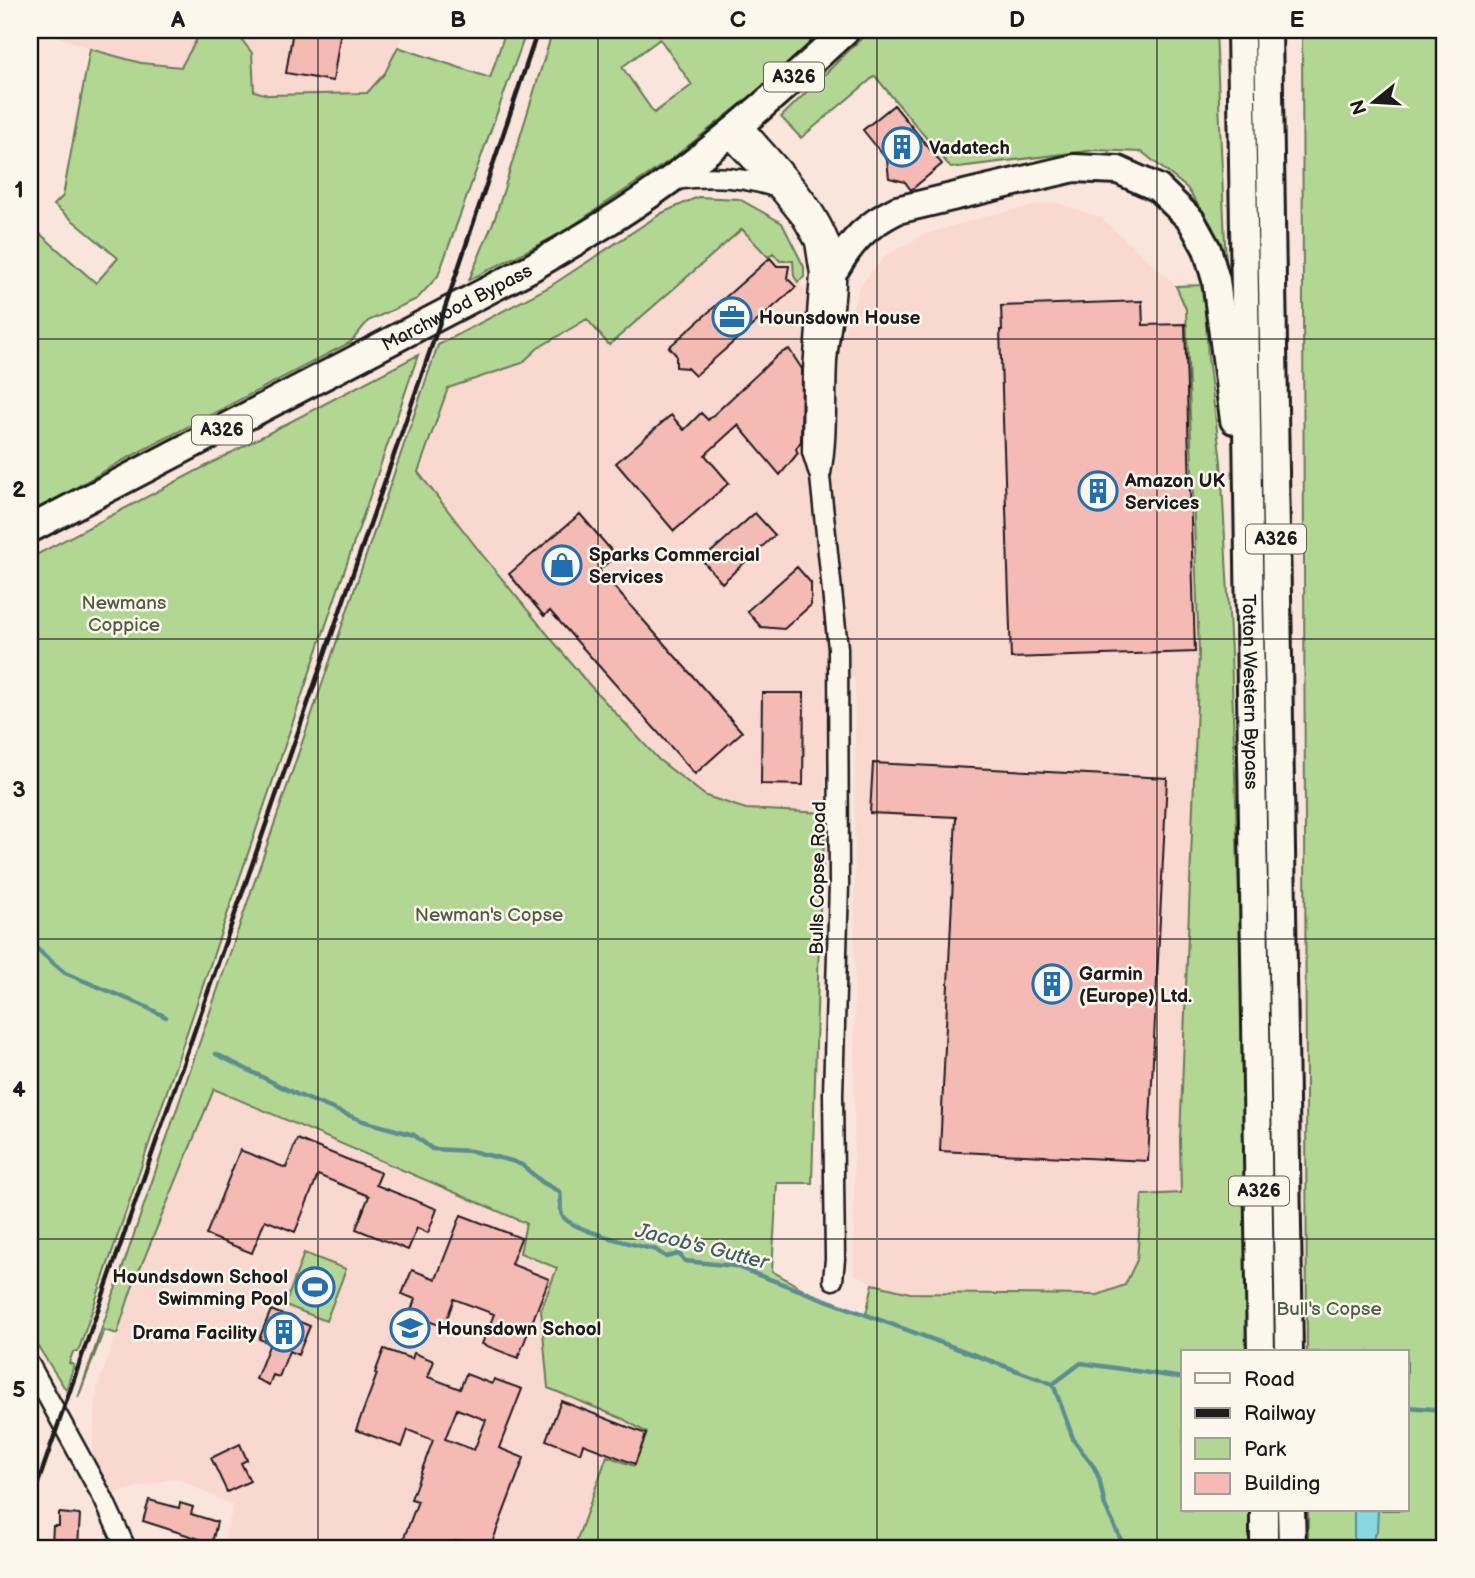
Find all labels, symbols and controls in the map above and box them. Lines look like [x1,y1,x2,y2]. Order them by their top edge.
text: A [170,6,186,34]
text: B [450,6,466,34]
text: C [730,6,746,34]
text: D [1009,6,1025,34]
text: E [1290,6,1305,34]
road number: A326 [764,62,824,92]
north arrow [1338,66,1408,136]
text: N [1346,96,1372,117]
building icon: Vadatech [881,126,923,168]
place label: Vadatech [929,137,1010,160]
text: 1 [14,176,24,204]
street label: Marchwood Bypass [378,259,536,357]
office icon: Hounsdown House [711,296,753,338]
place label: Hounsdown House [759,307,920,330]
road number: A326 [192,416,252,444]
building icon: Amazon UK Services [1077,470,1119,512]
place label: Amazon UK Services [1124,470,1225,515]
text: 2 [12,476,26,504]
road number: A326 [1246,524,1306,554]
shop icon: Sparks Commercial Services [541,544,583,586]
place label: Sparks Commercial Services [589,544,760,589]
park label: Newmans Coppice [82,592,166,637]
street label: Totton Western Bypass [1237,594,1262,790]
text: 3 [12,776,26,804]
street label: Bulls Copse Road [806,801,831,955]
park label: Newman's Copse [415,904,563,927]
building icon: Garmin (Europe) Ltd. [1031,963,1073,1005]
place label: Garmin (Europe) Ltd. [1079,963,1192,1008]
text: 4 [12,1076,26,1104]
road number: A326 [1229,1176,1289,1206]
water label: Jacob's Gutter [632,1218,772,1275]
place label: Houndsdown School Swimming Pool [113,1266,288,1311]
sports icon: Houndsdown School Swimming Pool [294,1266,336,1308]
park label: Bull's Copse [1276,1298,1382,1321]
school or university icon: Hounsdown School [389,1307,431,1349]
building icon: Drama Facility [263,1311,305,1353]
place label: Hounsdown School [437,1318,601,1341]
place label: Drama Facility [132,1322,257,1345]
legend [1181,1350,1408,1512]
text: Road [1244,1367,1295,1392]
text: 5 [12,1376,26,1404]
text: Railway [1244,1401,1316,1426]
text: Park [1244,1437,1287,1462]
text: Building [1244,1471,1320,1496]

